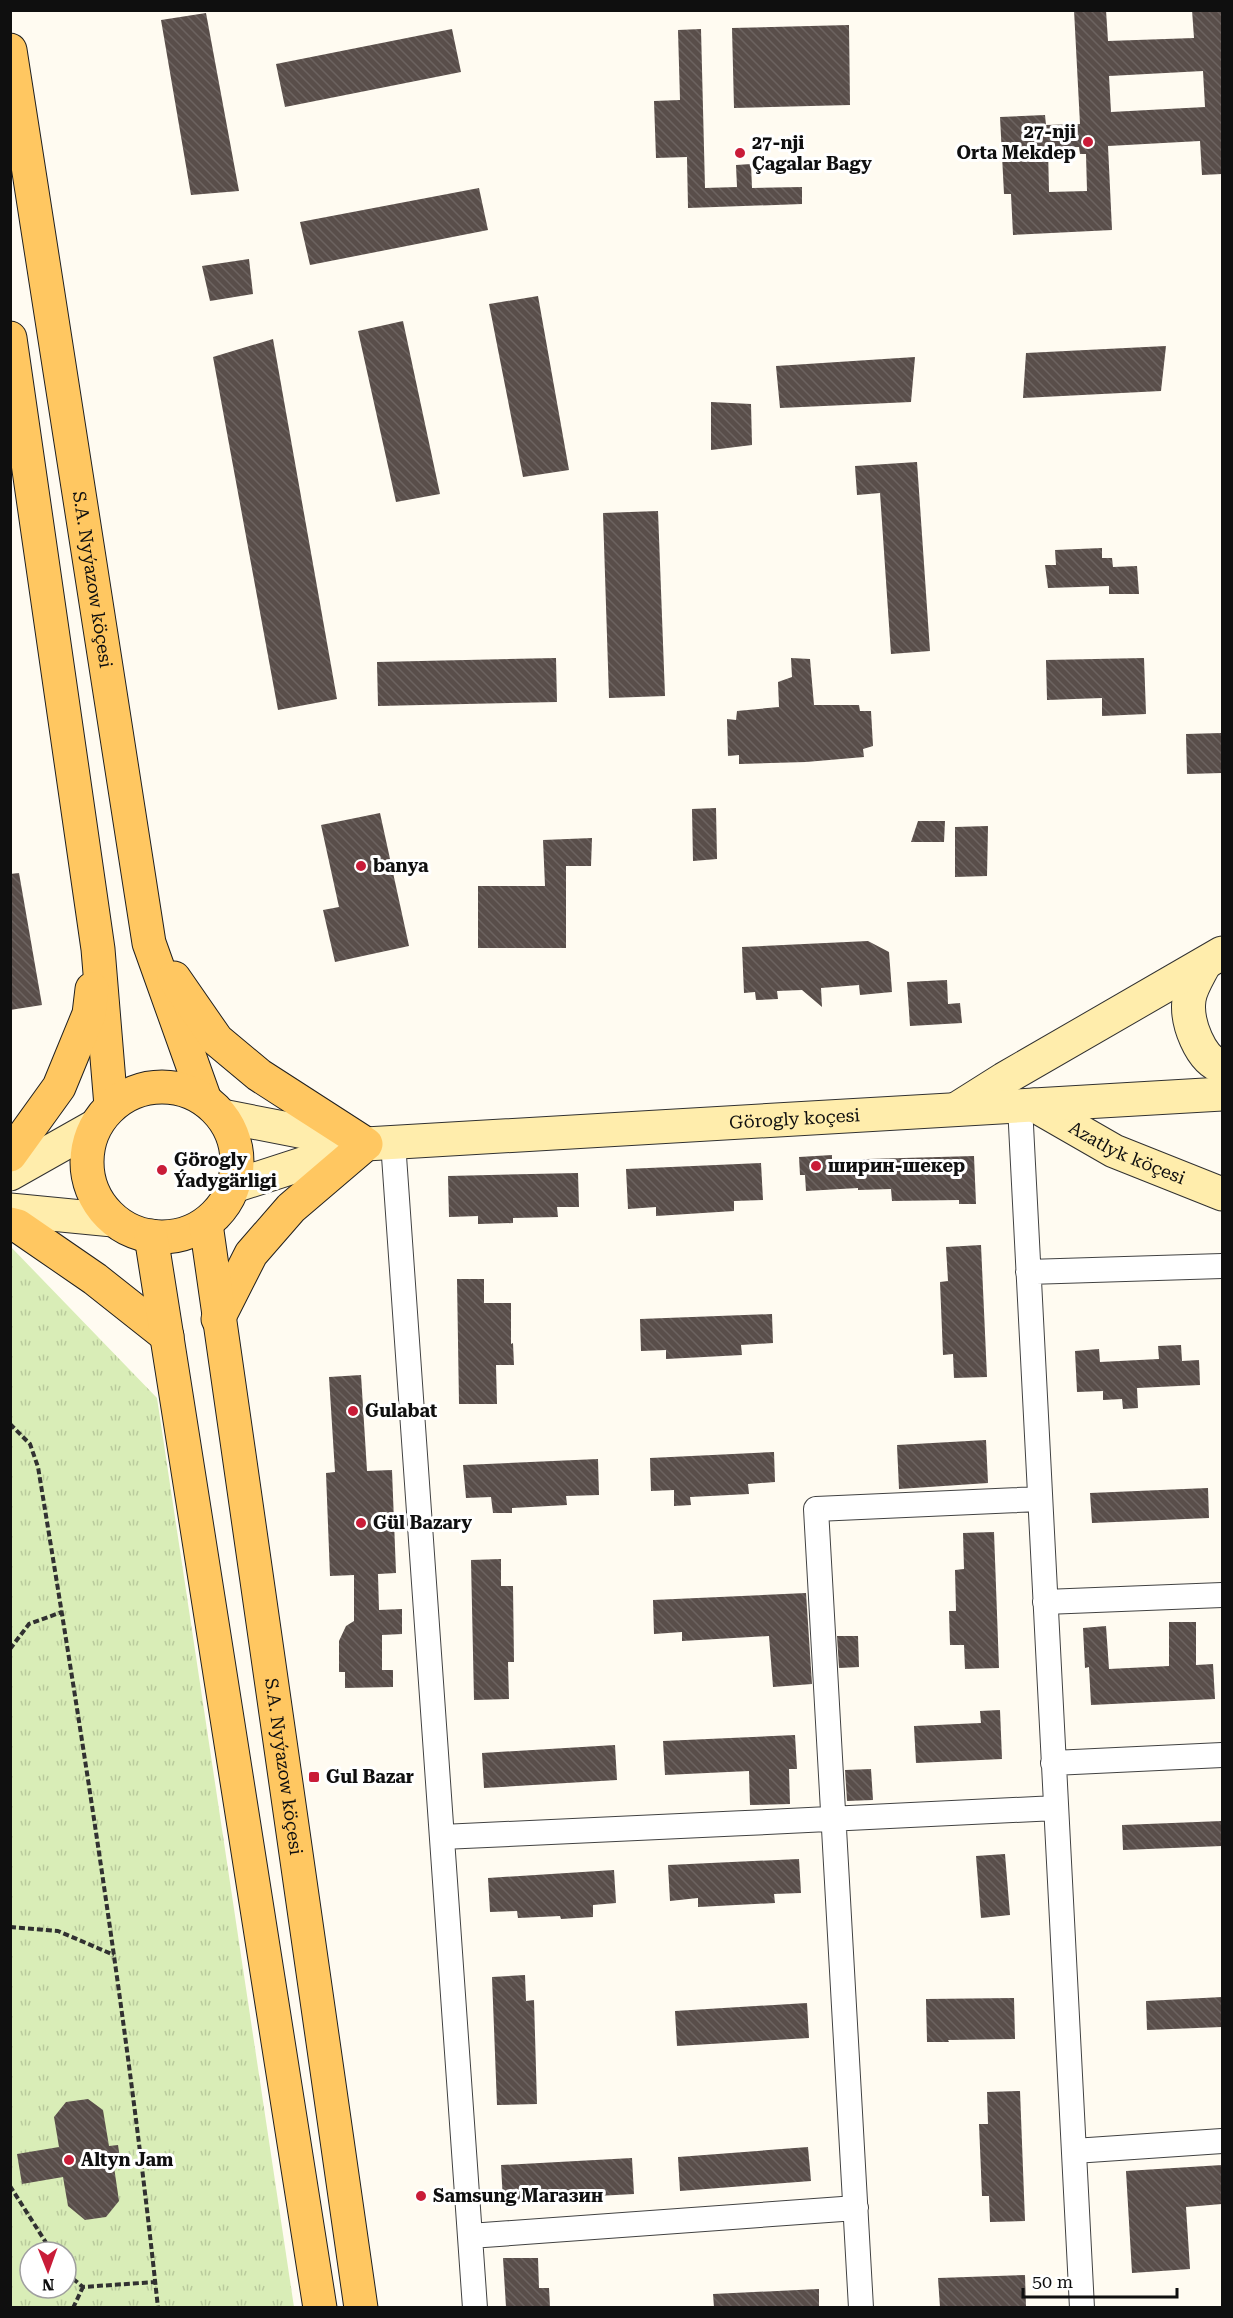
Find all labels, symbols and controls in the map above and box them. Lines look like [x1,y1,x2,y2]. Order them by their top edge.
place label: 27-nji Orta Mekdep [956,121,1076,163]
place label: 27-nji Çagalar Bagy [752,132,872,174]
marker: 27-nji Orta Mekdep [1081,135,1095,149]
marker: 27-nji Çagalar Bagy [733,146,747,160]
street label: S.A. Nyýazow köçesi [69,490,117,670]
place label: banya [373,855,429,876]
marker: banya [354,859,368,873]
street label: Görogly koçesi [729,1104,861,1133]
street label: Azatlyk köçesi [1065,1116,1189,1188]
place label: Görogly Ýadygärligi [174,1149,277,1191]
place label: ширин-шекер [828,1155,965,1176]
marker: ширин-шекер [809,1159,823,1173]
marker: Görogly Ýadygärligi [155,1163,169,1177]
place label: Gulabat [365,1400,437,1421]
marker: Gulabat [346,1404,360,1418]
place label: Gül Bazary [373,1512,472,1533]
marker: Gül Bazary [354,1516,368,1530]
street label: S.A. Nyýazow köçesi [261,1677,307,1857]
place label: Gul Bazar [326,1766,414,1787]
marker: Gul Bazar [307,1770,321,1784]
place label: Altyn Jam [81,2149,174,2170]
marker: Altyn Jam [62,2153,76,2167]
place label: Samsung Магазин [433,2185,603,2206]
marker: Samsung Магазин [414,2189,428,2203]
north arrow [18,2240,78,2300]
scale bar [1023,2261,1178,2299]
text: 50 m [1032,2271,1073,2292]
text: N [42,2275,55,2294]

